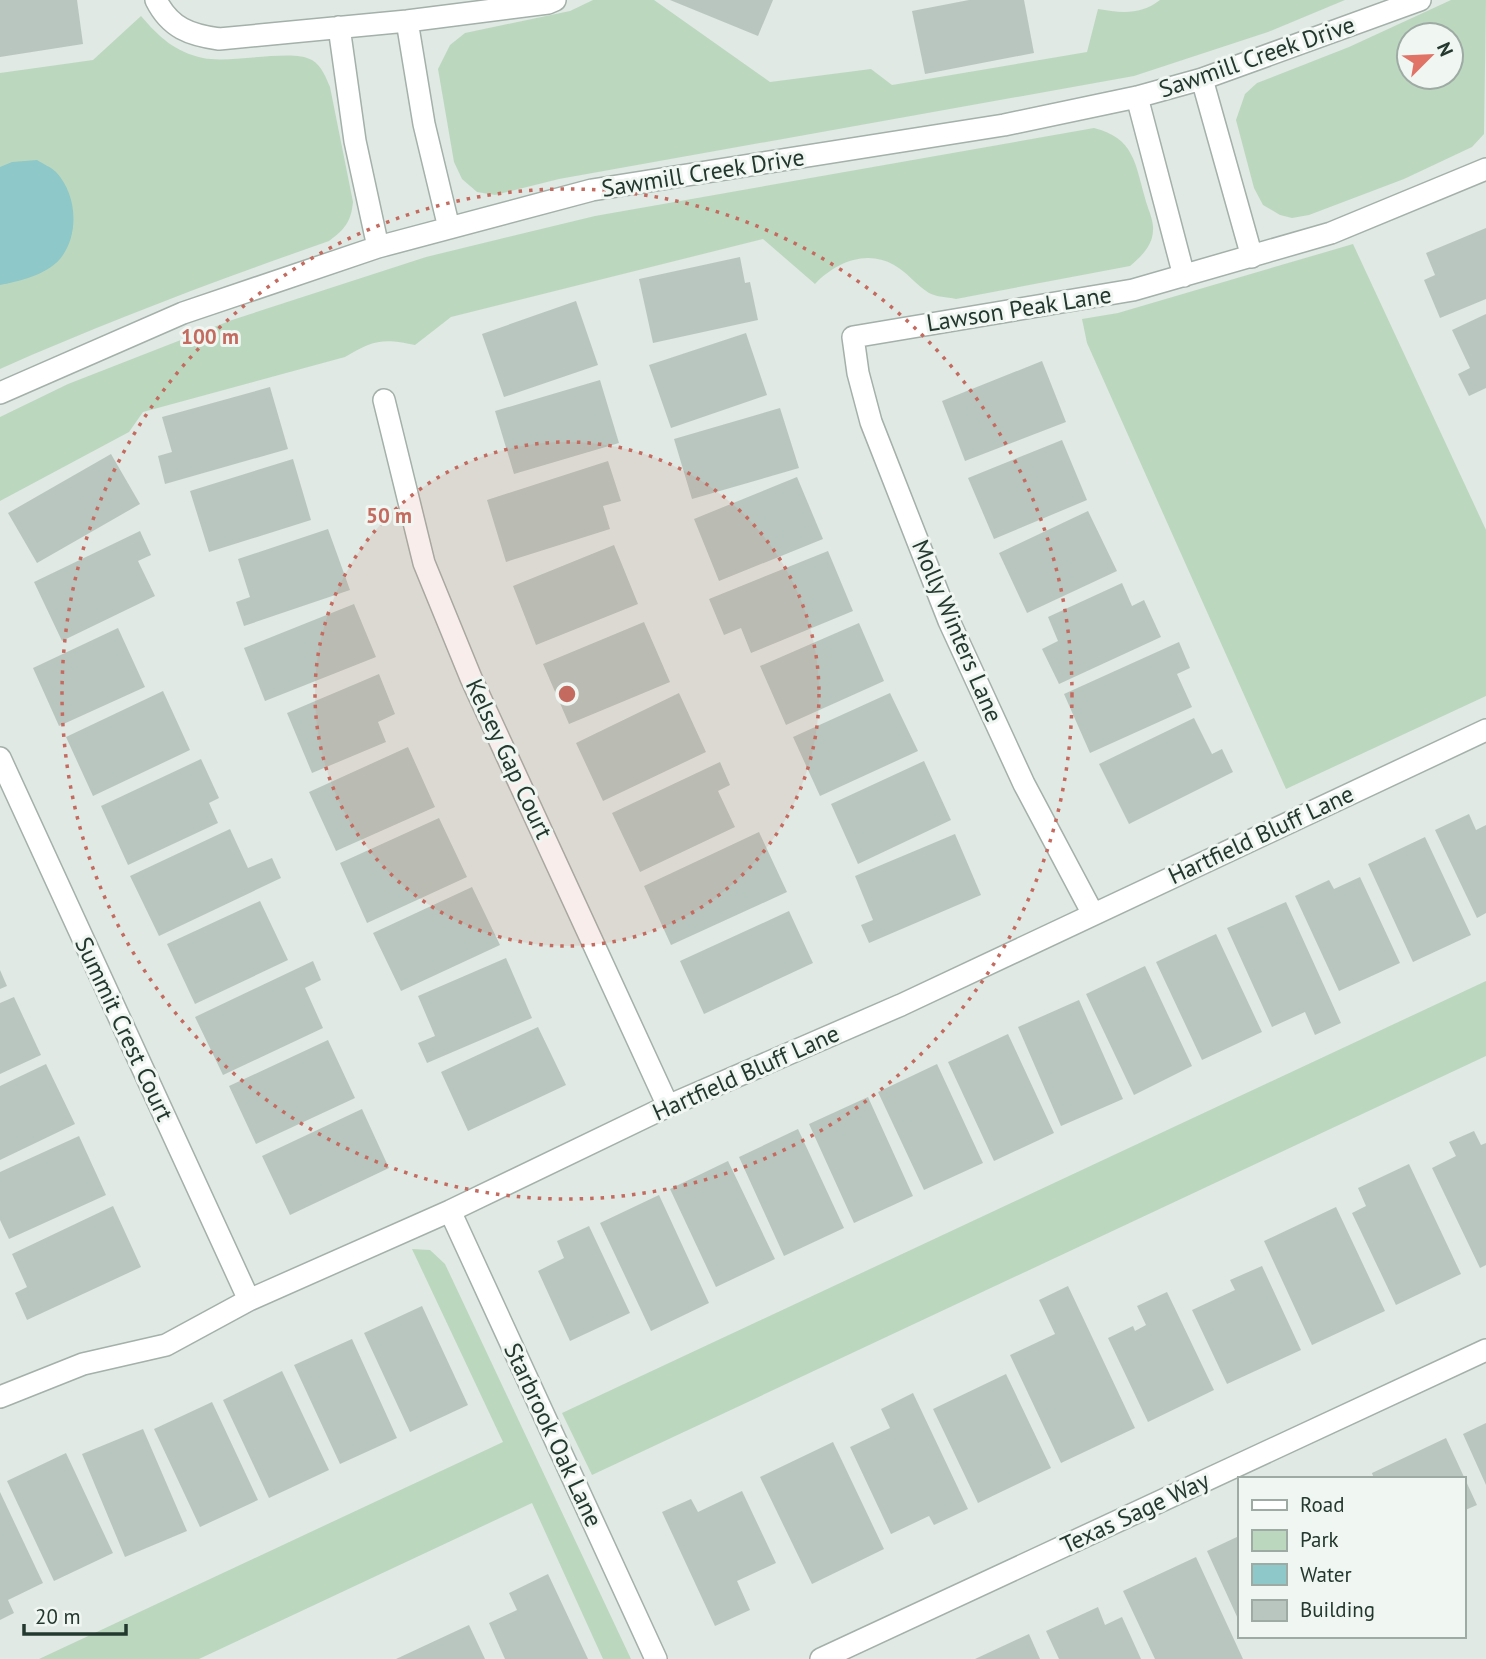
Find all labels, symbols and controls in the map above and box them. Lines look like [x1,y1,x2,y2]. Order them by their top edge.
street label: Sawmill Creek Drive [1155,8,1359,105]
north arrow [1395,21,1465,91]
text: N [1432,39,1459,60]
street label: Sawmill Creek Drive [599,141,807,204]
street label: Lawson Peak Lane [924,279,1114,338]
text: 100 m [181,323,239,350]
text: 50 m [366,502,412,529]
street label: Molly Winters Lane [905,535,1010,727]
street label: Kelsey Gap Court [459,674,560,844]
centre of rings [555,682,579,706]
street label: Hartfield Bluff Lane [1163,778,1359,891]
street label: Summit Crest Court [68,932,181,1126]
street label: Hartfield Bluff Lane [648,1017,844,1128]
street label: Starbrook Oak Lane [497,1338,610,1532]
street label: Texas Sage Way [1056,1465,1214,1560]
legend [1238,1477,1465,1638]
text: Road [1300,1491,1344,1518]
text: Park [1300,1526,1339,1553]
text: Water [1300,1561,1352,1588]
scale bar [24,1592,126,1636]
text: Building [1300,1596,1375,1623]
text: 20 m [35,1603,81,1630]

